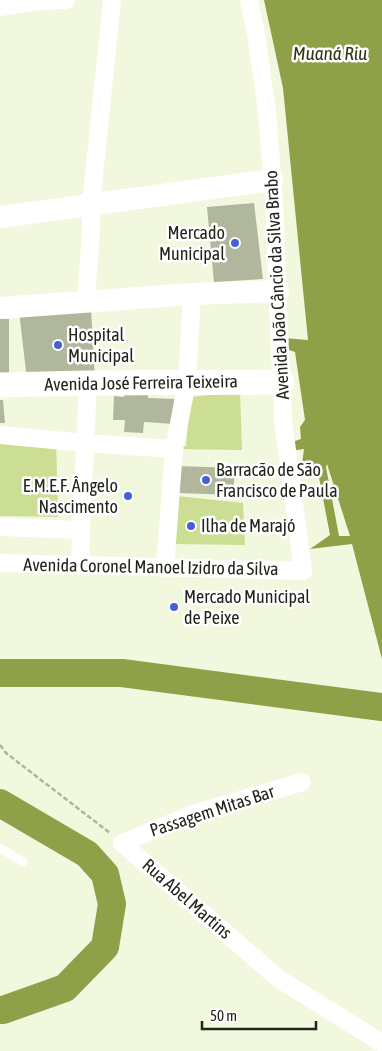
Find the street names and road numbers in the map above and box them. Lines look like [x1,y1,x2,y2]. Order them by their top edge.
street label: Avenida João Câncio da Silva Brabo [260,170,293,400]
street label: Avenida José Ferreira Teixeira [44,370,238,395]
street label: Avenida Coronel Manoel Izidro da Silva [23,554,279,579]
street label: Passagem Mitas Bar [147,780,277,841]
street label: Rua Abel Martins [138,854,236,943]

